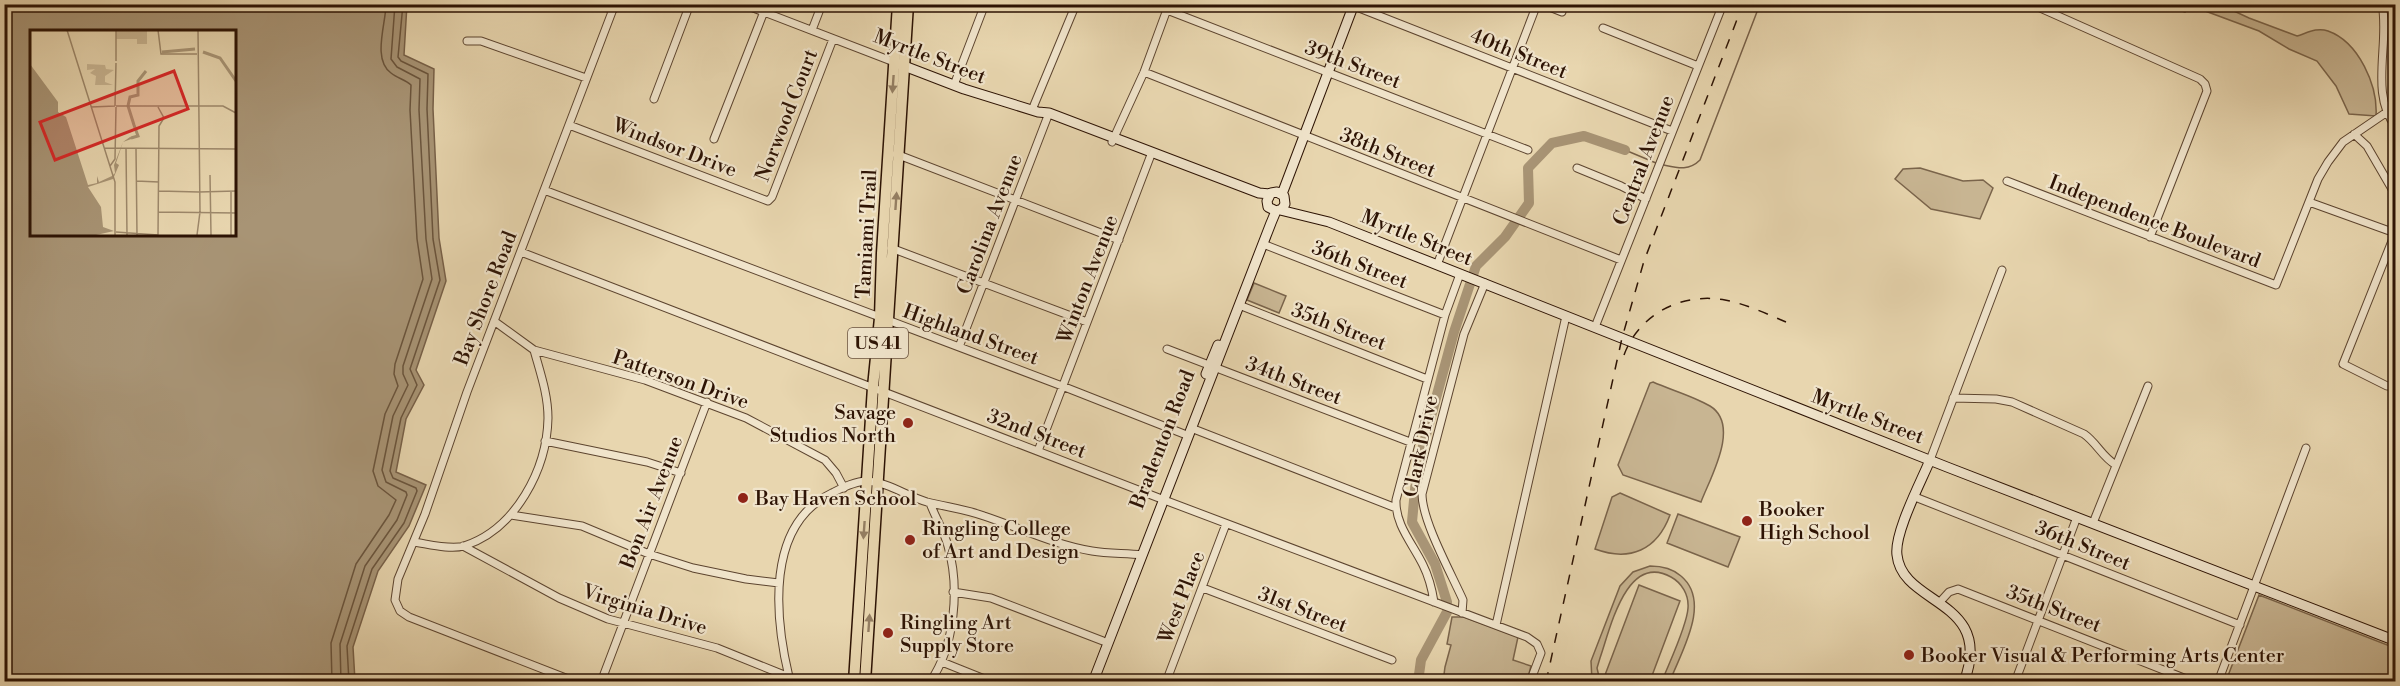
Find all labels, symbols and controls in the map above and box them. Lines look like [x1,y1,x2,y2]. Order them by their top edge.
street label: 40th Street [1466,24,1571,85]
street label: Myrtle Street [870,25,989,90]
inset map [30,30,236,236]
street label: 39th Street [1301,36,1404,95]
street label: Norwood Court [751,46,824,185]
one-way arrow [888,74,897,93]
street label: Central Avenue [1608,92,1681,229]
street label: Windsor Drive [608,113,740,184]
street label: 38th Street [1336,123,1439,184]
street label: Carolina Avenue [952,151,1029,298]
street label: Tamiami Trail [852,168,883,300]
street label: Independence Boulevard [2045,170,2264,275]
one-way arrow [891,192,900,211]
street label: Myrtle Street [1357,205,1476,272]
street label: Winton Avenue [1052,212,1124,348]
street label: Bay Shore Road [449,227,524,370]
street label: 36th Street [1308,236,1411,295]
street label: 35th Street [1287,298,1390,357]
street label: Highland Street [899,299,1042,372]
road number: US 41 [848,328,908,358]
street label: Patterson Drive [609,345,752,415]
street label: 34th Street [1242,352,1345,411]
street label: Bradenton Road [1125,366,1202,513]
street label: Myrtle Street [1808,385,1927,450]
street label: Clark Drive [1398,393,1444,500]
place label: Savage Studios North [770,401,896,449]
street label: 32nd Street [983,404,1090,465]
marker: Savage Studios North [901,416,915,430]
street label: Bon Air Avenue [615,433,689,573]
place label: Bay Haven School [754,487,916,512]
marker: Bay Haven School [736,491,750,505]
place label: Booker High School [1758,498,1870,546]
marker: Booker High School [1740,514,1754,528]
street label: 36th Street [2031,516,2134,577]
place label: Ringling College of Art and Design [922,517,1079,565]
one-way arrow [860,520,869,539]
marker: Ringling College of Art and Design [903,533,917,547]
street label: West Place [1153,548,1211,648]
street label: Virginia Drive [578,579,710,641]
street label: 35th Street [2002,580,2105,639]
street label: 31st Street [1254,582,1351,639]
place label: Ringling Art Supply Store [900,611,1014,659]
one-way arrow [864,614,873,633]
marker: Ringling Art Supply Store [881,626,895,640]
place label: Booker Visual & Performing Arts Center [1920,644,2285,669]
marker: Booker Visual & Performing Arts Center [1902,648,1916,662]

